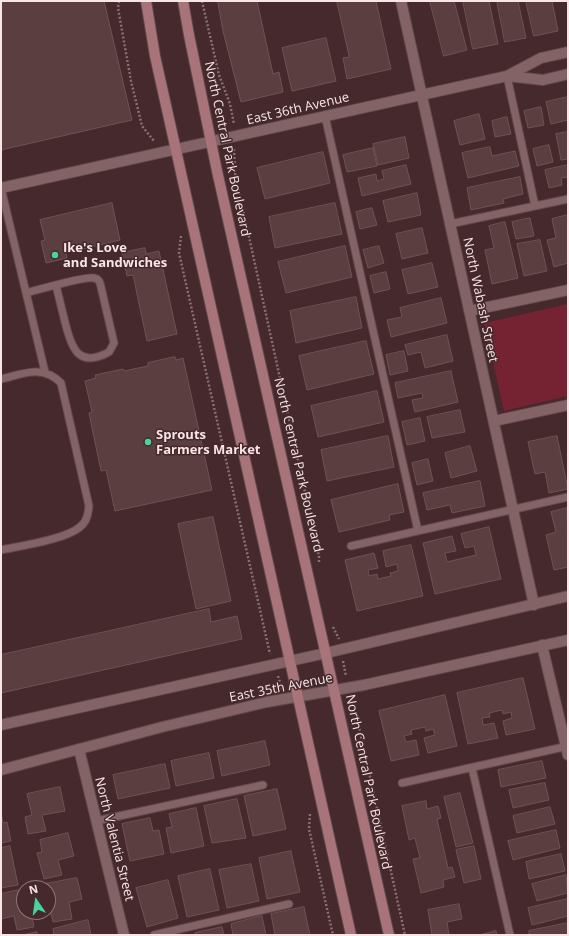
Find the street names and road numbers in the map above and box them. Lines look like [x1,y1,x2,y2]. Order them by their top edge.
street label: North Central Park Boulevard [201,60,253,238]
street label: East 36th Avenue [245,90,351,128]
street label: North Wabash Street [459,236,501,364]
street label: North Central Park Boulevard [270,376,326,554]
street label: East 35th Avenue [228,670,334,706]
street label: North Central Park Boulevard [342,693,394,871]
street label: North Valentia Street [91,775,137,903]

